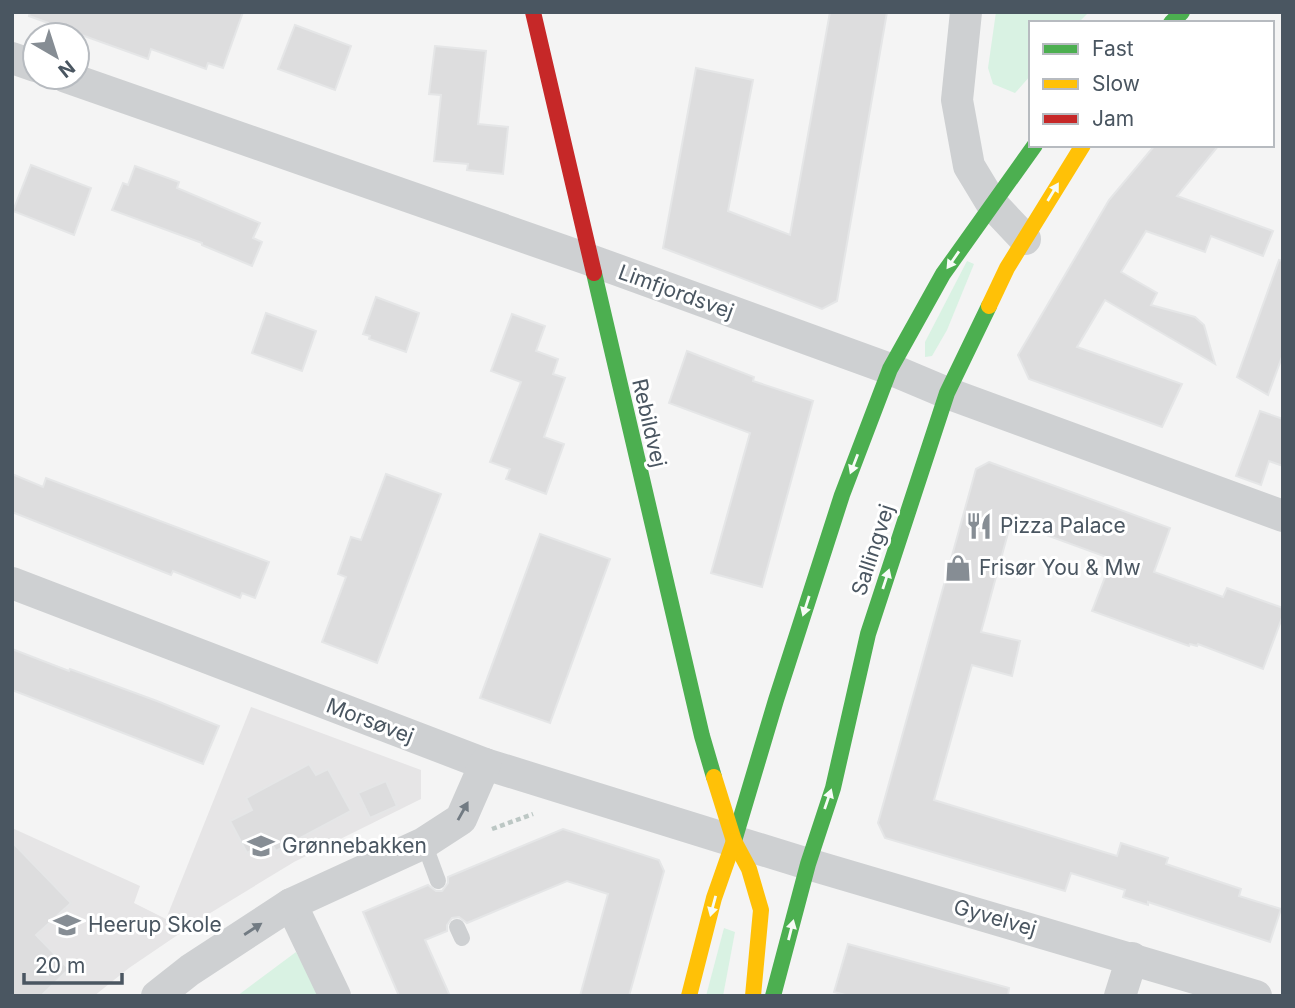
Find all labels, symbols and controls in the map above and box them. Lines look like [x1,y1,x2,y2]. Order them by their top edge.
north arrow [21,21,91,91]
legend [1029,21,1274,147]
text: Fast [1092,36,1134,61]
text: N [54,55,79,82]
text: Slow [1092,71,1140,96]
text: Jam [1092,106,1134,131]
one-way arrow [1047,182,1060,201]
one-way arrow [946,251,960,269]
street label: Limfjordsvej [615,259,737,324]
street label: Rebildvej [627,376,672,470]
one-way arrow [848,454,859,475]
street label: Sallingvej [846,501,899,599]
restaurant icon: Pizza Palace [964,511,994,541]
place label: Pizza Palace [1000,513,1126,538]
shop icon: Frisør You & Mw [943,553,973,583]
place label: Frisør You & Mw [979,555,1141,580]
one-way arrow [881,569,891,590]
one-way arrow [800,596,811,617]
street label: Morsøvej [323,692,417,749]
one-way arrow [823,789,834,810]
one-way arrow [457,802,469,821]
school or university icon: Grønnebakken [246,831,276,861]
place label: Grønnebakken [282,833,427,858]
street label: Gyvelvej [951,894,1039,941]
one-way arrow [707,896,717,917]
school or university icon: Heerup Skole [52,910,82,940]
place label: Heerup Skole [88,912,222,937]
one-way arrow [786,919,797,941]
one-way arrow [243,922,263,935]
scale bar [24,942,122,986]
text: 20 m [35,953,85,978]

